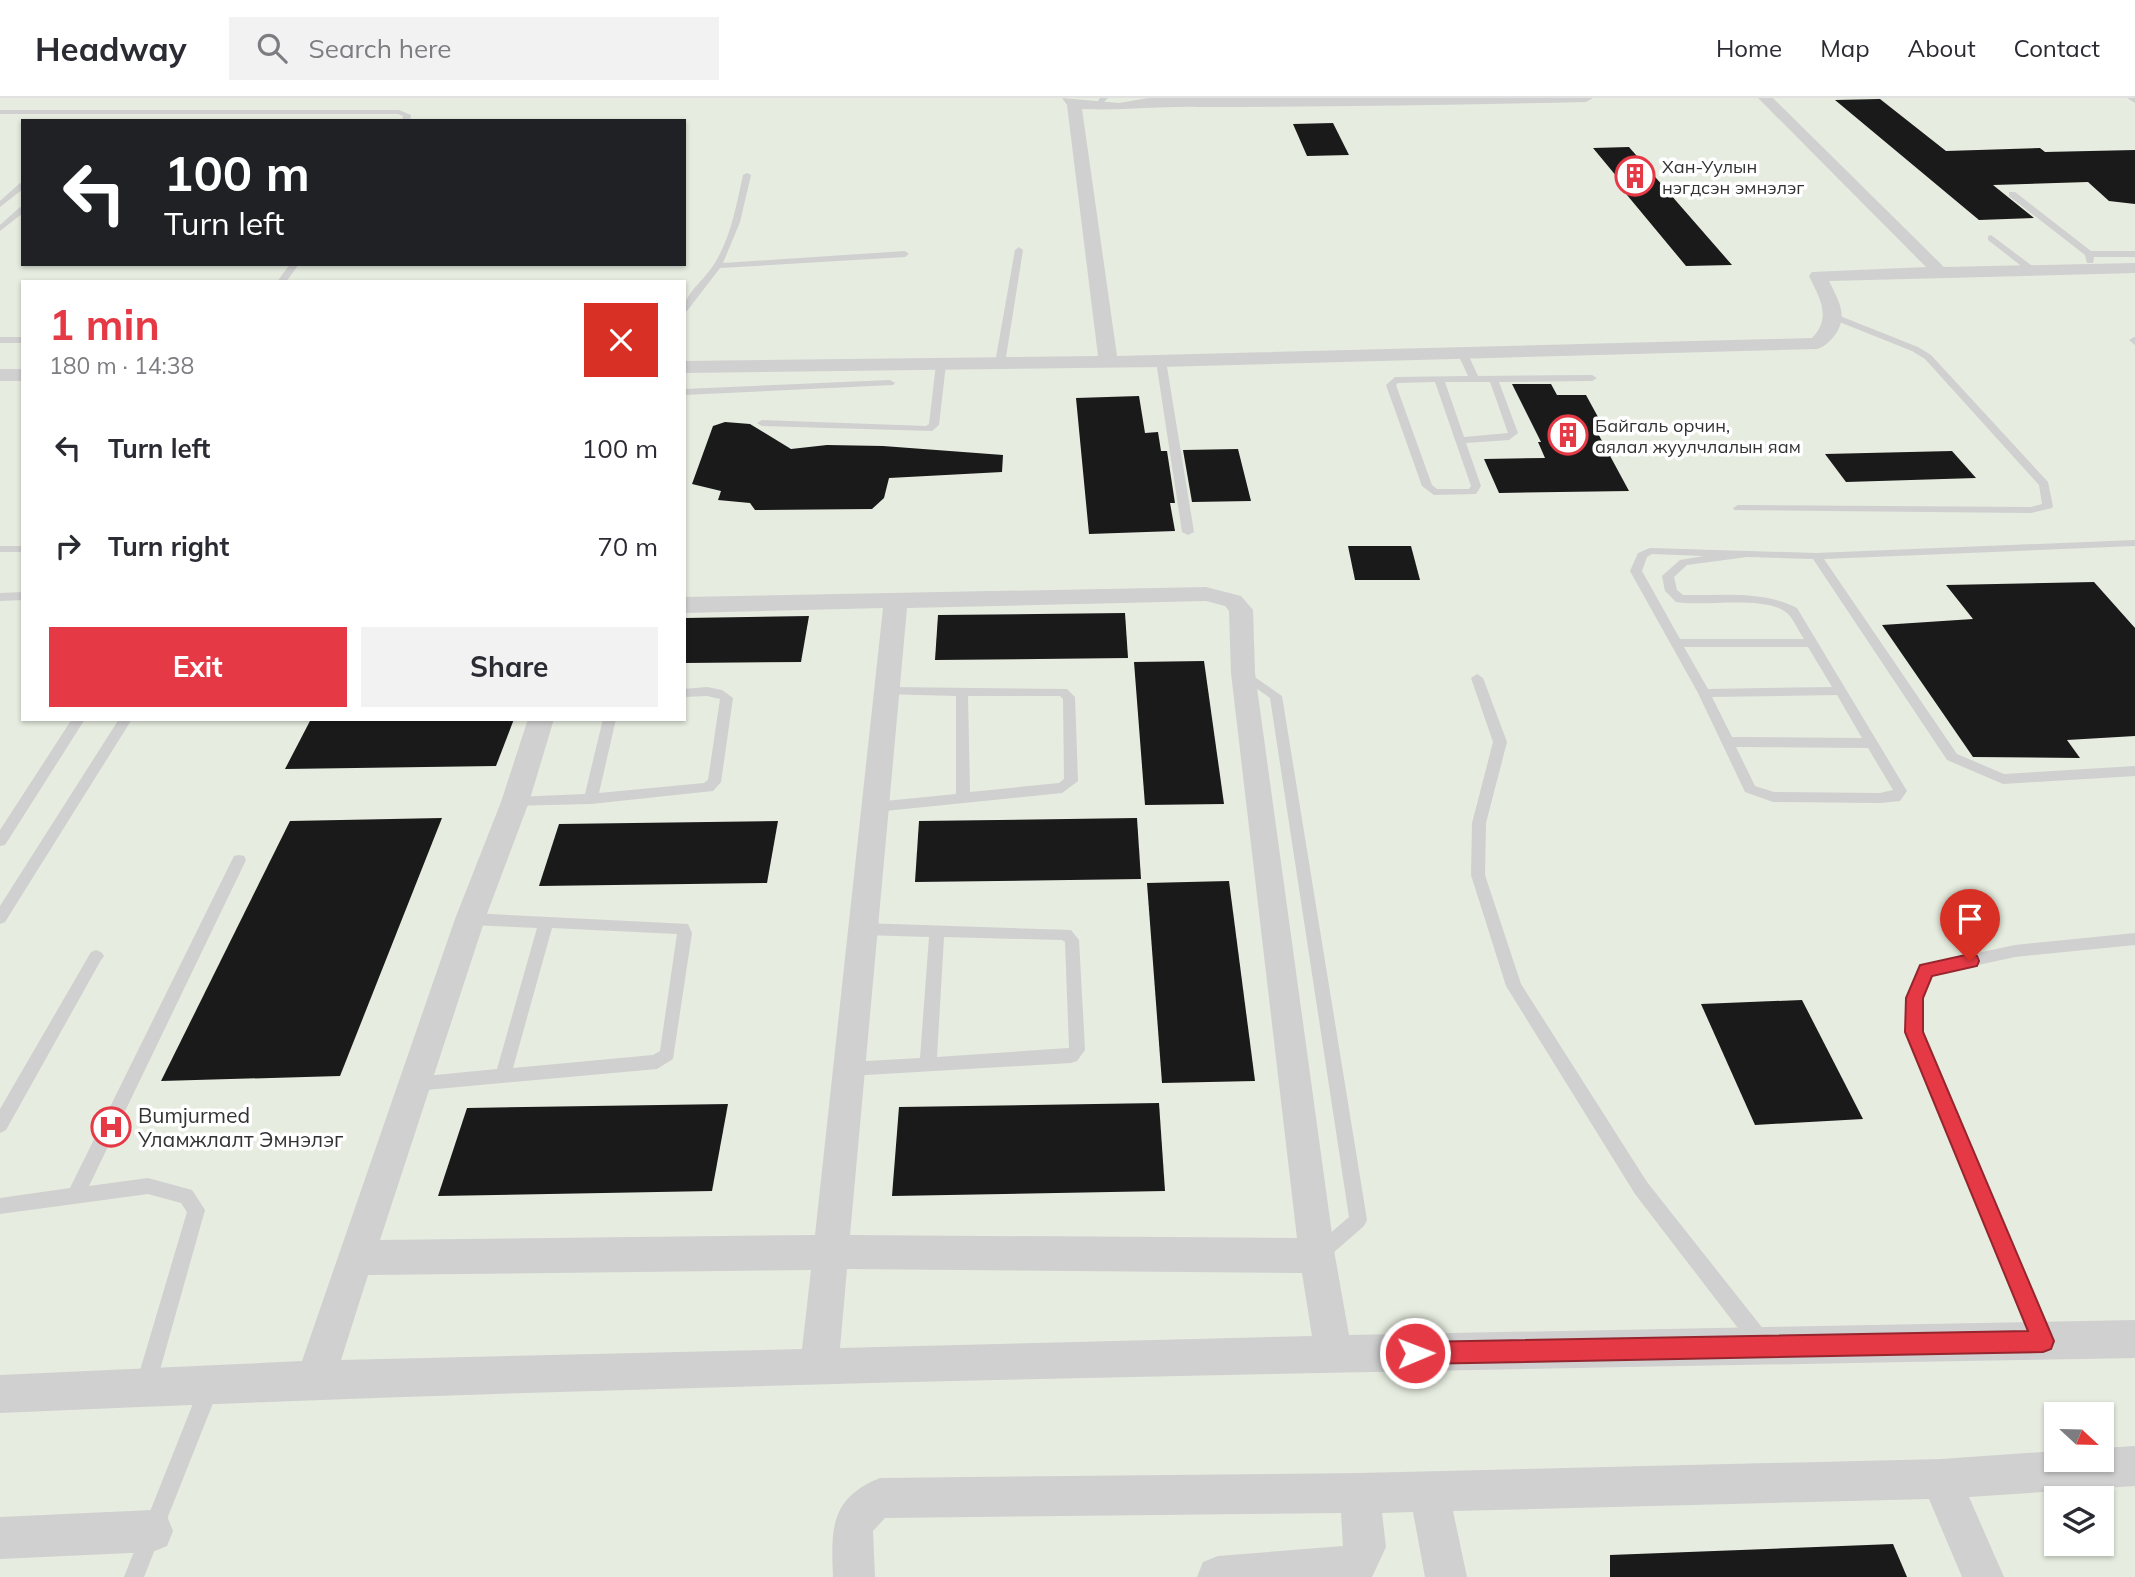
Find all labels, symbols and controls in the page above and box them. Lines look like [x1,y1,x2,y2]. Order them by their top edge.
search box [229,17,719,80]
text: Headway [35,28,187,69]
icon: search [253,29,291,67]
text: Search here [309,32,451,65]
text: Home [1716,33,1782,63]
text: Map [1820,33,1870,63]
text: About [1908,33,1976,63]
text: Contact [2014,33,2100,63]
text: 100 m [164,142,310,203]
icon: left [49,147,140,238]
building icon: Хан-Уулын нэгдсэн эмнэлэг [1614,155,1656,197]
place label: Хан-Уулын нэгдсэн эмнэлэг [1662,155,1804,199]
text: Turn left [164,203,284,243]
text: 1 min [49,298,160,351]
button: close [584,303,658,377]
text: 180 m · 14:38 [49,351,194,380]
building icon: Байгаль орчин, аялал жуулчлалын яам [1547,414,1589,456]
place label: Байгаль орчин, аялал жуулчлалын яам [1595,414,1801,458]
icon: left [49,429,87,467]
text: Turn left [108,432,210,465]
text: 100 m [582,432,658,465]
icon: right [49,527,87,565]
text: Turn right [108,530,229,563]
text: 70 m [597,530,658,563]
button: Exit [49,627,347,707]
button: Share [361,627,658,707]
pin [1940,889,2000,961]
icon: arrive [1951,900,1989,938]
place label: Bumjurmed Уламжлалт Эмнэлэг [137,1102,344,1152]
hospital icon: Bumjurmed Уламжлалт Эмнэлэг [90,1106,132,1148]
position arrow [1378,1316,1452,1390]
north arrow [2044,1402,2114,1472]
map controls [2044,1402,2114,1556]
button: layers [2044,1486,2114,1556]

